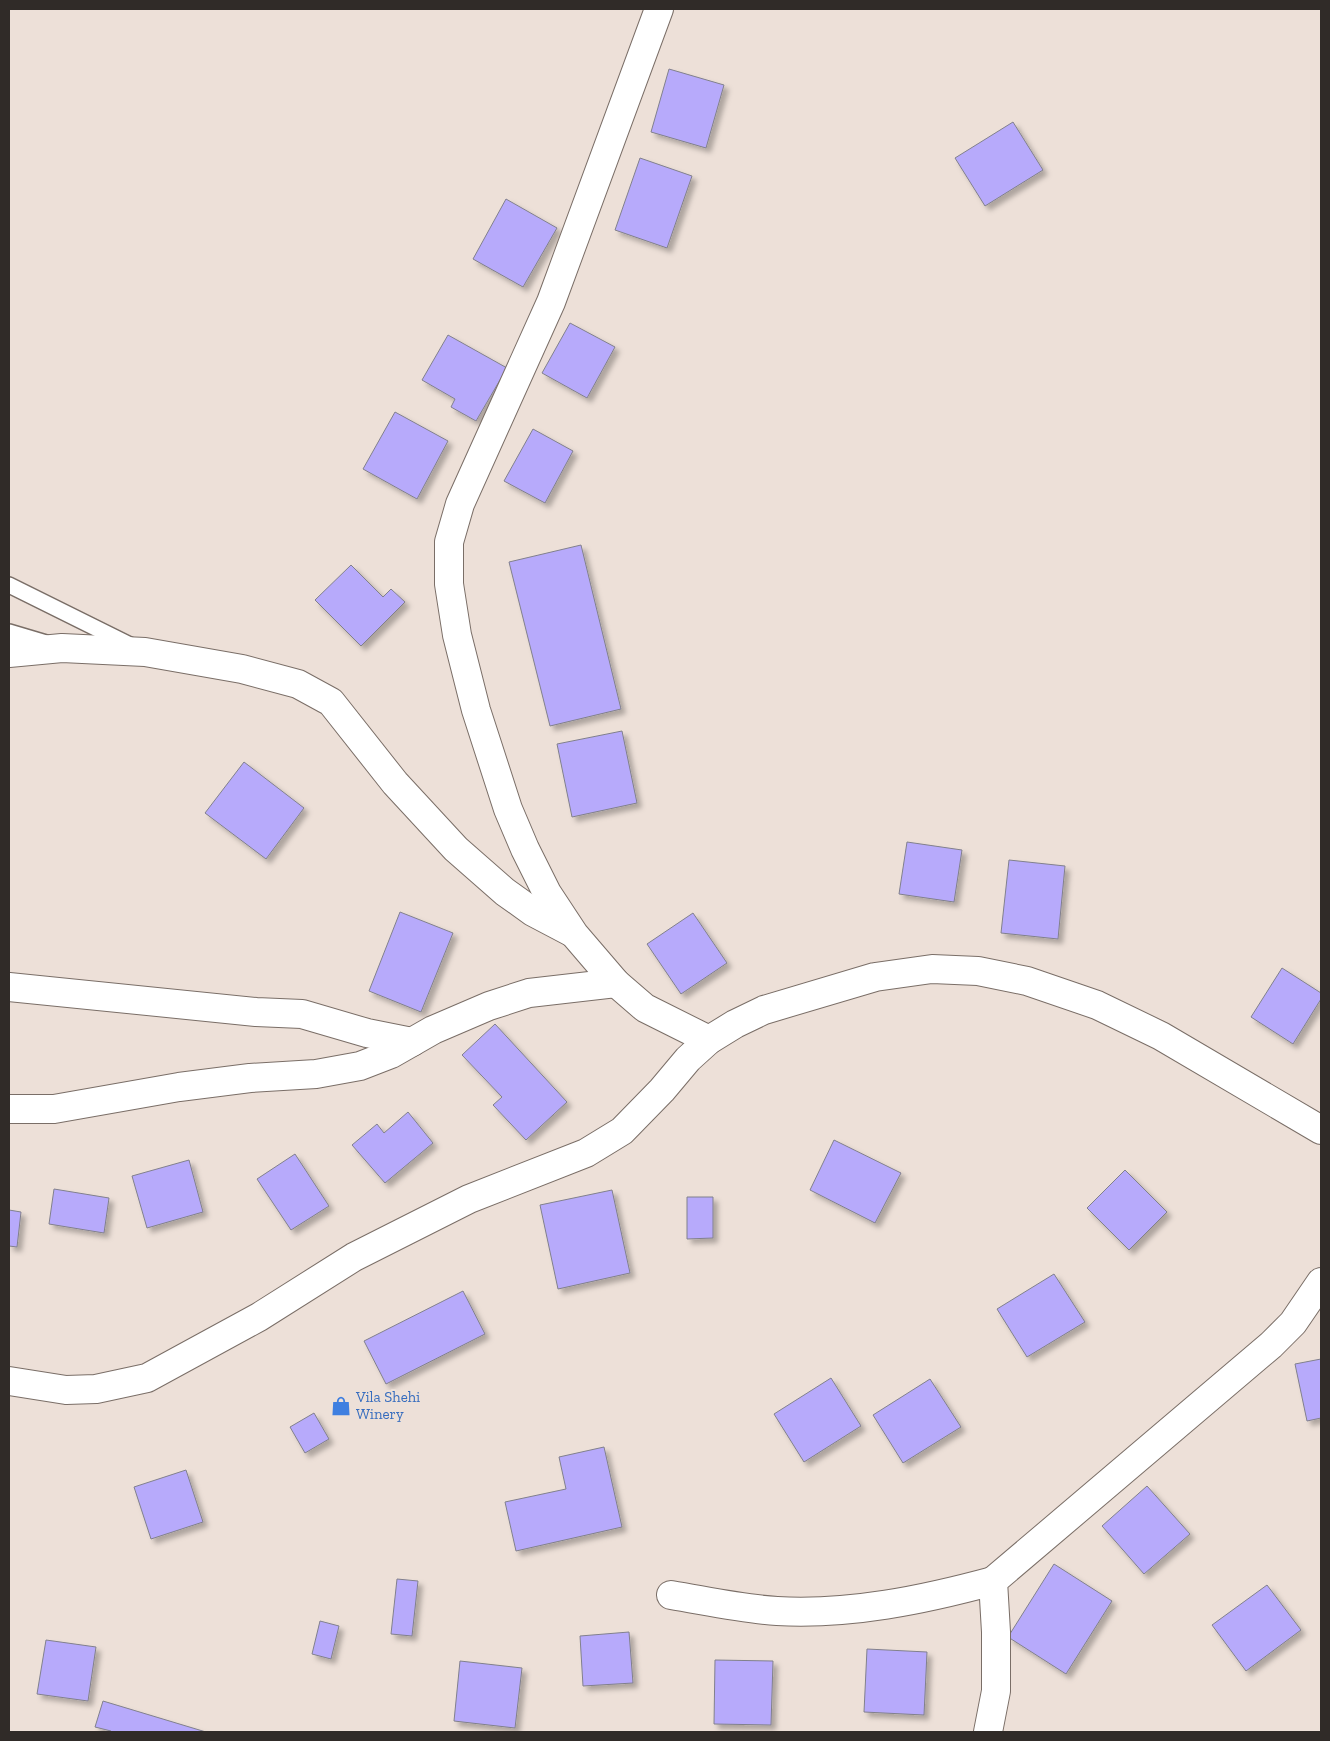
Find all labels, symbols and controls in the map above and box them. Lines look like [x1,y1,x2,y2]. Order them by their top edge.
place label: Vila Shehi Winery [355,1388,420,1423]
shop icon: Vila Shehi Winery [330,1395,352,1417]

